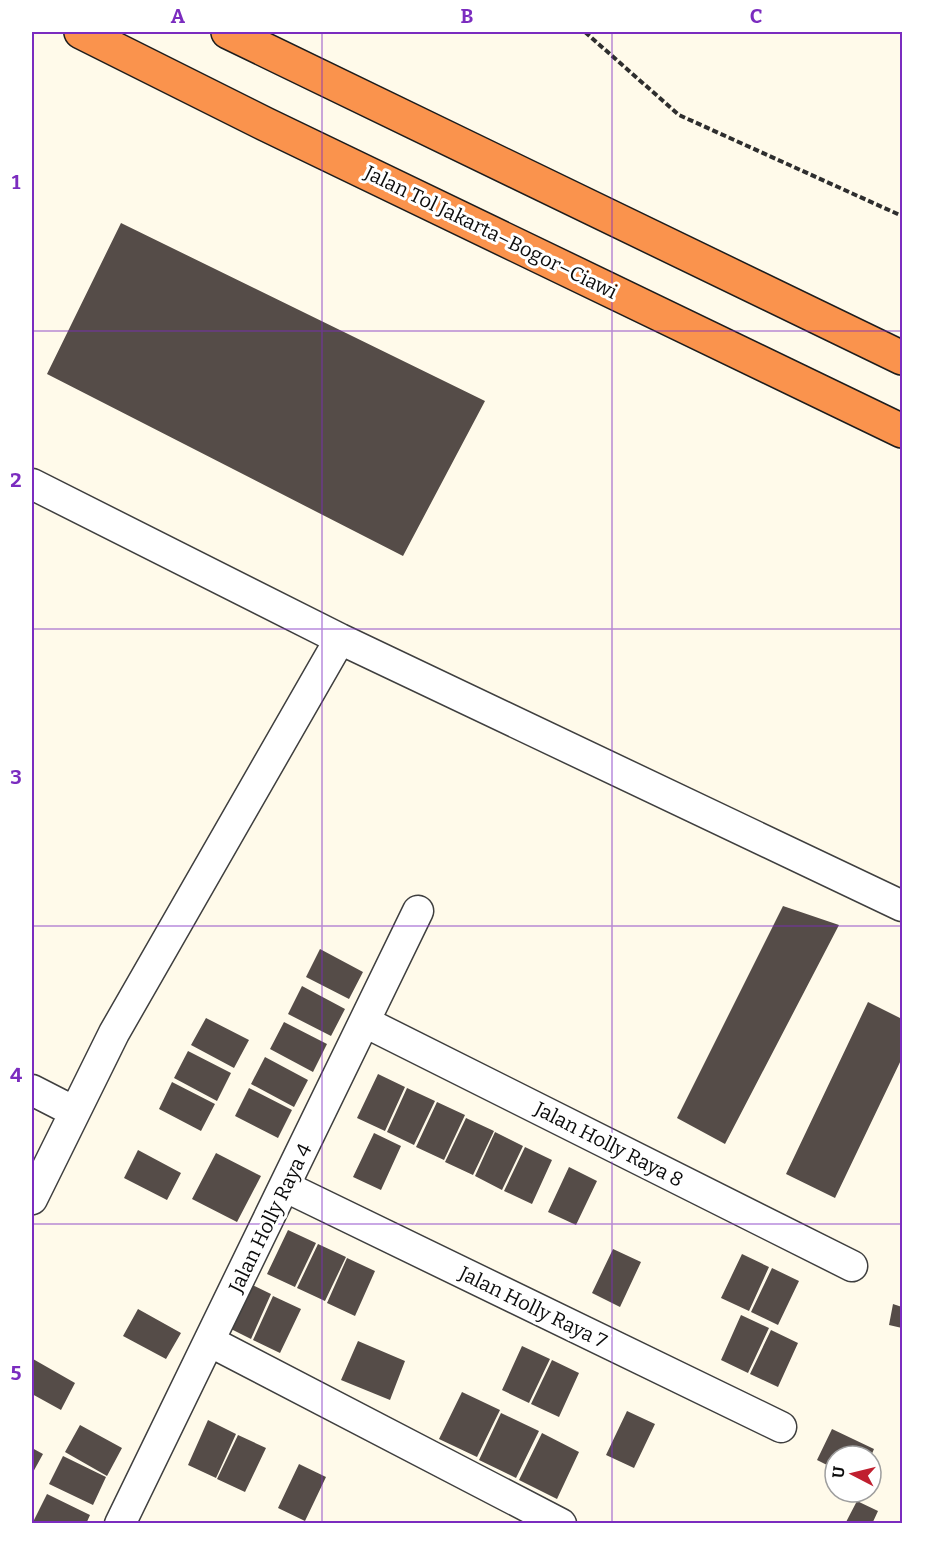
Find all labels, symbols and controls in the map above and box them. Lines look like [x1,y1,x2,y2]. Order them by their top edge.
text: A [171,4,186,28]
text: B [461,4,474,28]
text: C [750,4,762,28]
street label: Jalan Tol Jakarta–Bogor–Ciawi [360,160,621,304]
text: 1 [12,170,21,194]
text: 2 [10,468,22,492]
text: 3 [10,765,22,789]
text: 4 [10,1063,22,1087]
street label: Jalan Holly Raya 8 [530,1096,687,1192]
street label: Jalan Holly Raya 4 [223,1139,317,1297]
street label: Jalan Holly Raya 7 [454,1260,611,1353]
text: 5 [11,1361,22,1385]
north arrow [823,1444,883,1504]
text: U [828,1465,849,1479]

